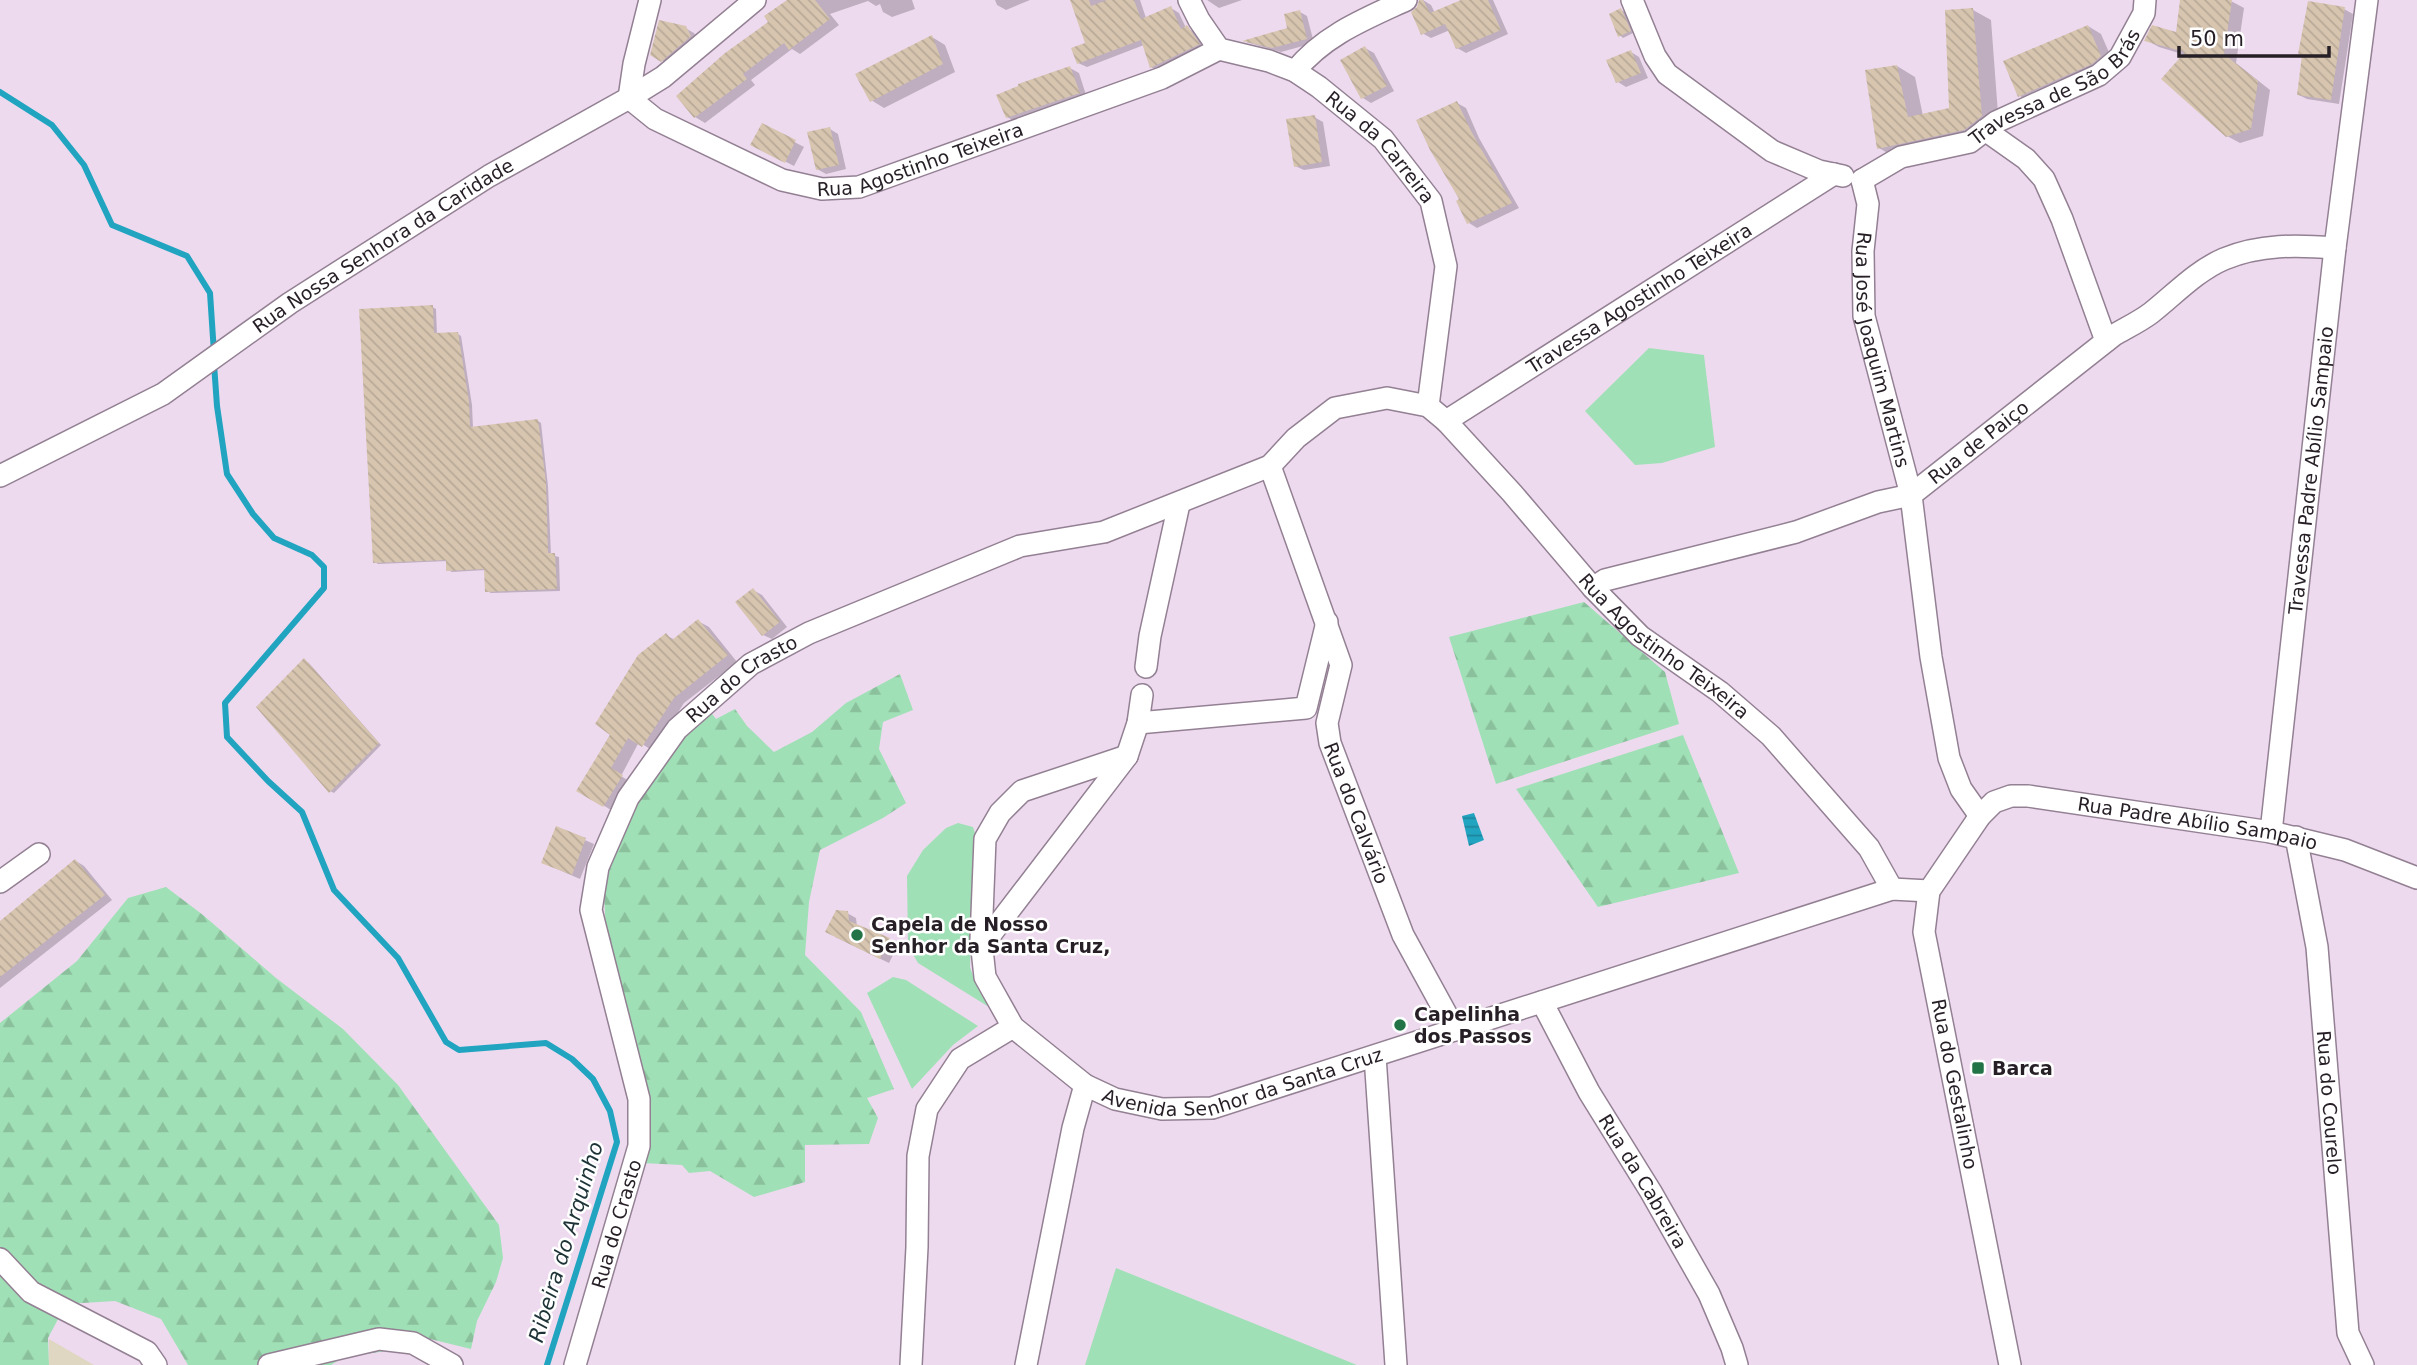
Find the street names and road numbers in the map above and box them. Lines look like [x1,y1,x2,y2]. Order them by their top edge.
street label: Travessa de São Brás [1964,25,2144,150]
street label: Rua da Carreira [1322,86,1439,207]
street label: Rua Agostinho Teixeira [816,118,1026,200]
street label: Rua Nossa Senhora da Caridade [248,154,517,337]
street label: Travessa Agostinho Teixeira [1522,218,1756,378]
street label: Rua José Joaquim Martins [1852,231,1914,470]
street label: Travessa Padre Abílio Sampaio [2284,325,2337,616]
street label: Rua de Paiço [1924,396,2033,488]
street label: Rua Agostinho Teixeira [1574,569,1754,723]
street label: Rua do Crasto [681,630,801,727]
street label: Rua do Calvário [1320,739,1393,887]
street label: Rua Padre Abílio Sampaio [2076,792,2320,854]
street label: Rua do Gestalinho [1928,997,1982,1171]
street label: Rua do Courelo [2313,1029,2346,1176]
street label: Avenida Senhor da Santa Cruz [1099,1043,1385,1121]
street label: Rua da Cabreira [1594,1110,1692,1252]
street label: Rua do Crasto [587,1157,646,1291]

